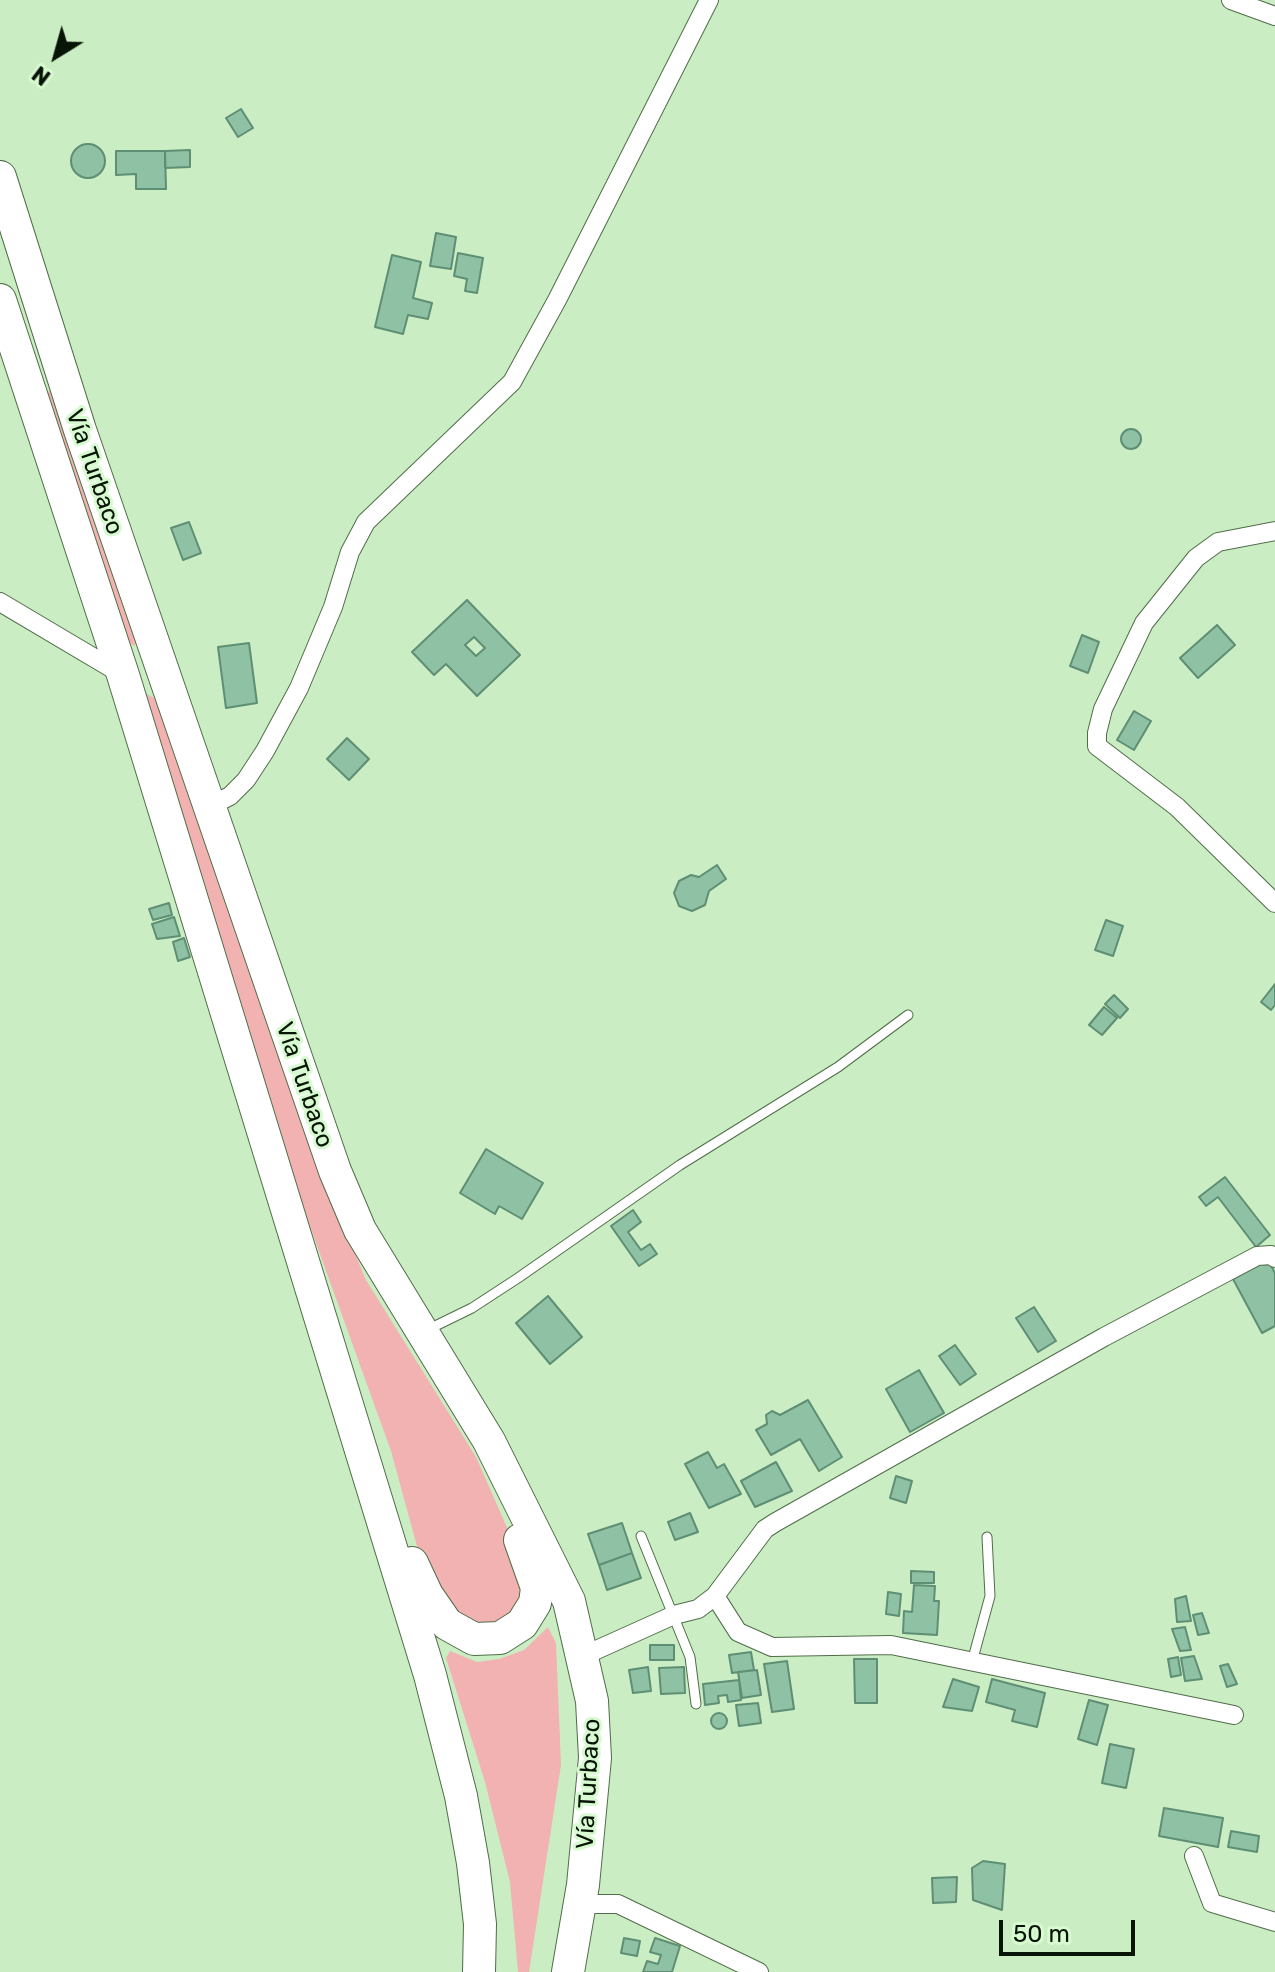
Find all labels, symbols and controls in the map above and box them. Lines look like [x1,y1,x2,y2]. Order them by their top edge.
north arrow [16,16,96,96]
text: N [27,60,56,91]
street label: Vía Turbaco [59,406,129,538]
street label: Vía Turbaco [269,1019,339,1151]
street label: Vía Turbaco [571,1718,607,1850]
scale bar [1003,1904,1139,1954]
text: 50 m [1013,1920,1070,1948]

